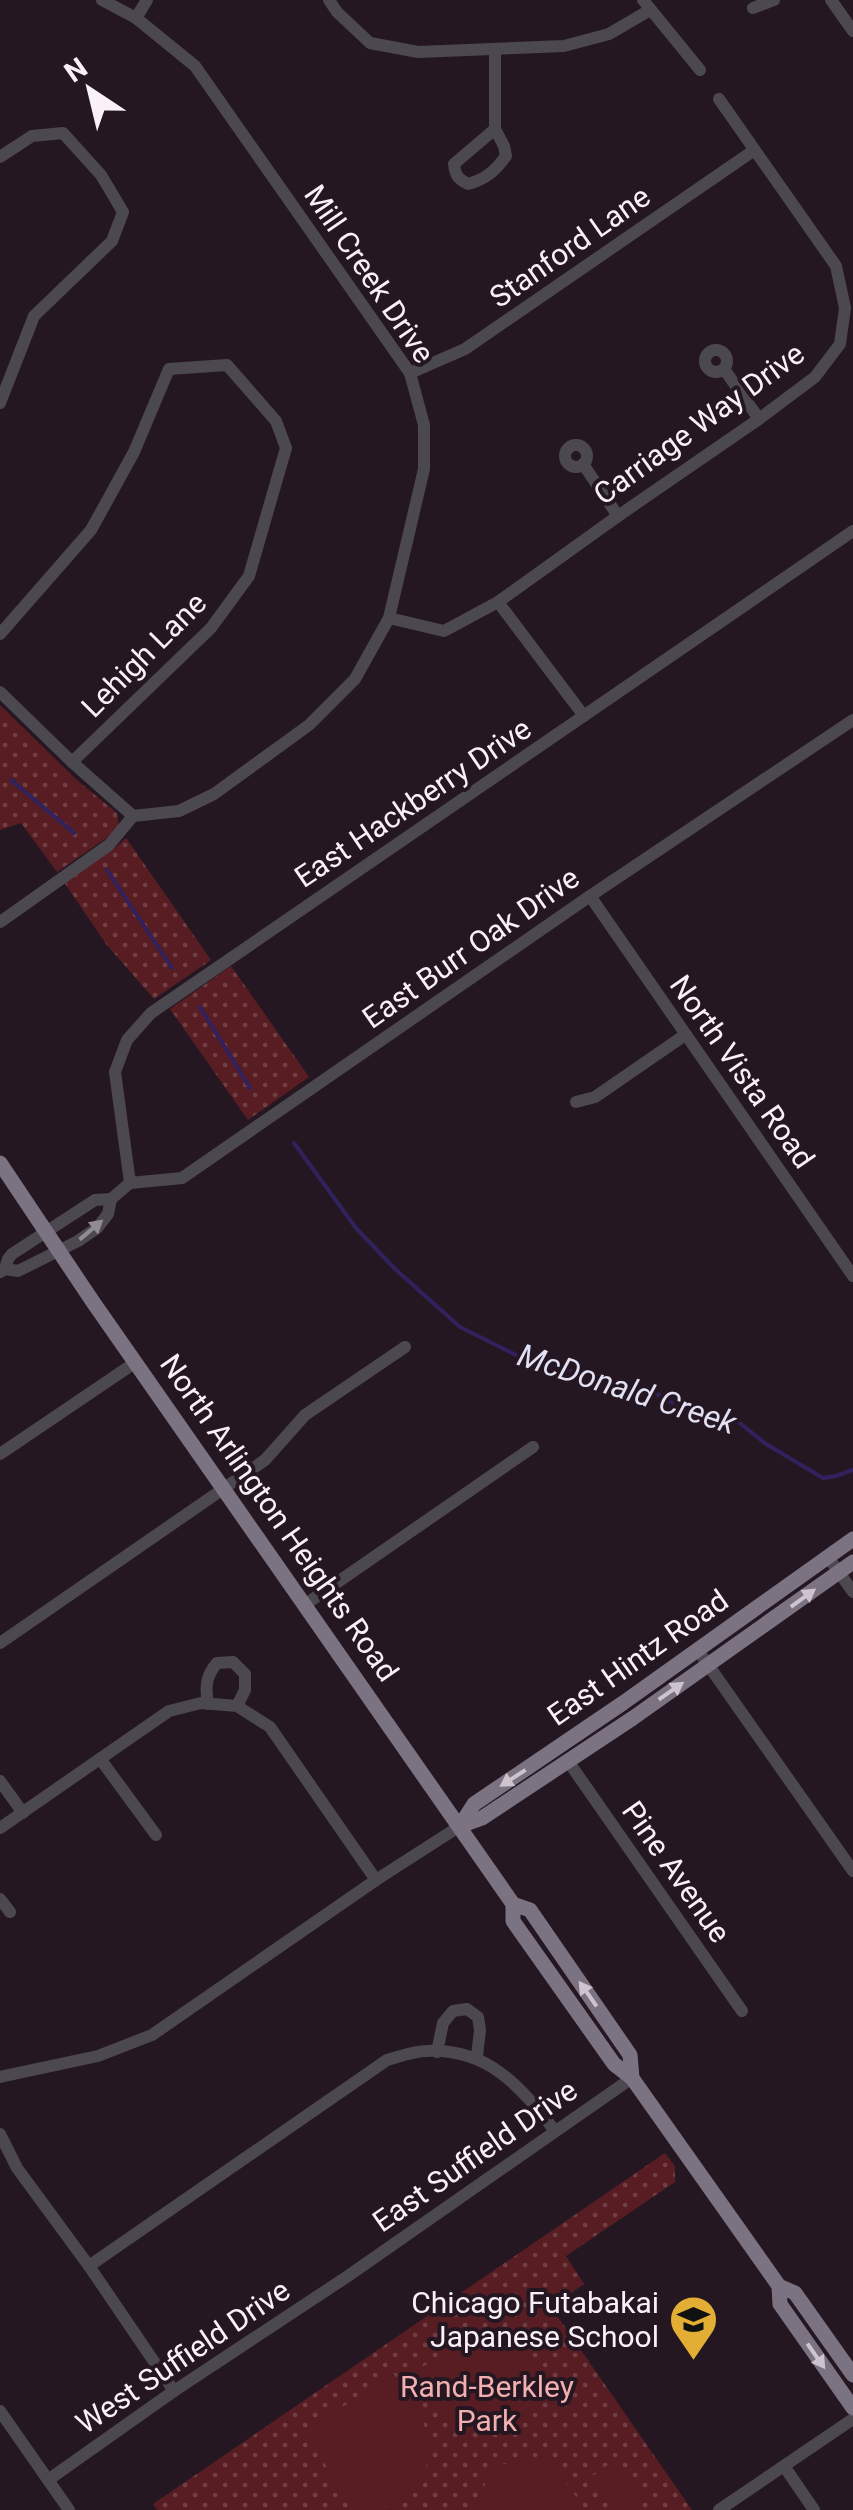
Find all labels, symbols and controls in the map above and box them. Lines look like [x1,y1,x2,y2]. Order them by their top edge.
north arrow [40,40,140,140]
text: N [58,51,94,89]
street label: Mill Creek Drive [297,178,442,369]
street label: Stanford Lane [483,179,656,315]
street label: Carriage Way Drive [587,336,811,512]
street label: Lehigh Lane [74,585,213,724]
street label: East Hackberry Drive [288,711,537,895]
street label: East Burr Oak Drive [356,860,586,1035]
street label: North Vista Road [663,969,822,1175]
one-way arrow [78,1219,103,1241]
water label: McDonald Creek [513,1336,742,1443]
street label: North Arlington Heights Road [153,1347,406,1688]
street label: East Hintz Road [541,1582,735,1733]
one-way arrow [790,1589,816,1608]
one-way arrow [658,1682,685,1701]
one-way arrow [500,1768,527,1786]
street label: Pine Avenue [615,1794,738,1949]
one-way arrow [579,1980,598,2007]
street label: East Suffield Drive [366,2072,583,2239]
street label: West Suffield Drive [69,2272,296,2441]
place label: Chicago Futabakai Japanese School [411,2285,659,2354]
school or university icon: Chicago Futabakai Japanese School [668,2294,720,2362]
one-way arrow [806,2343,825,2369]
park label: Rand-Berkley Park [400,2369,574,2438]

